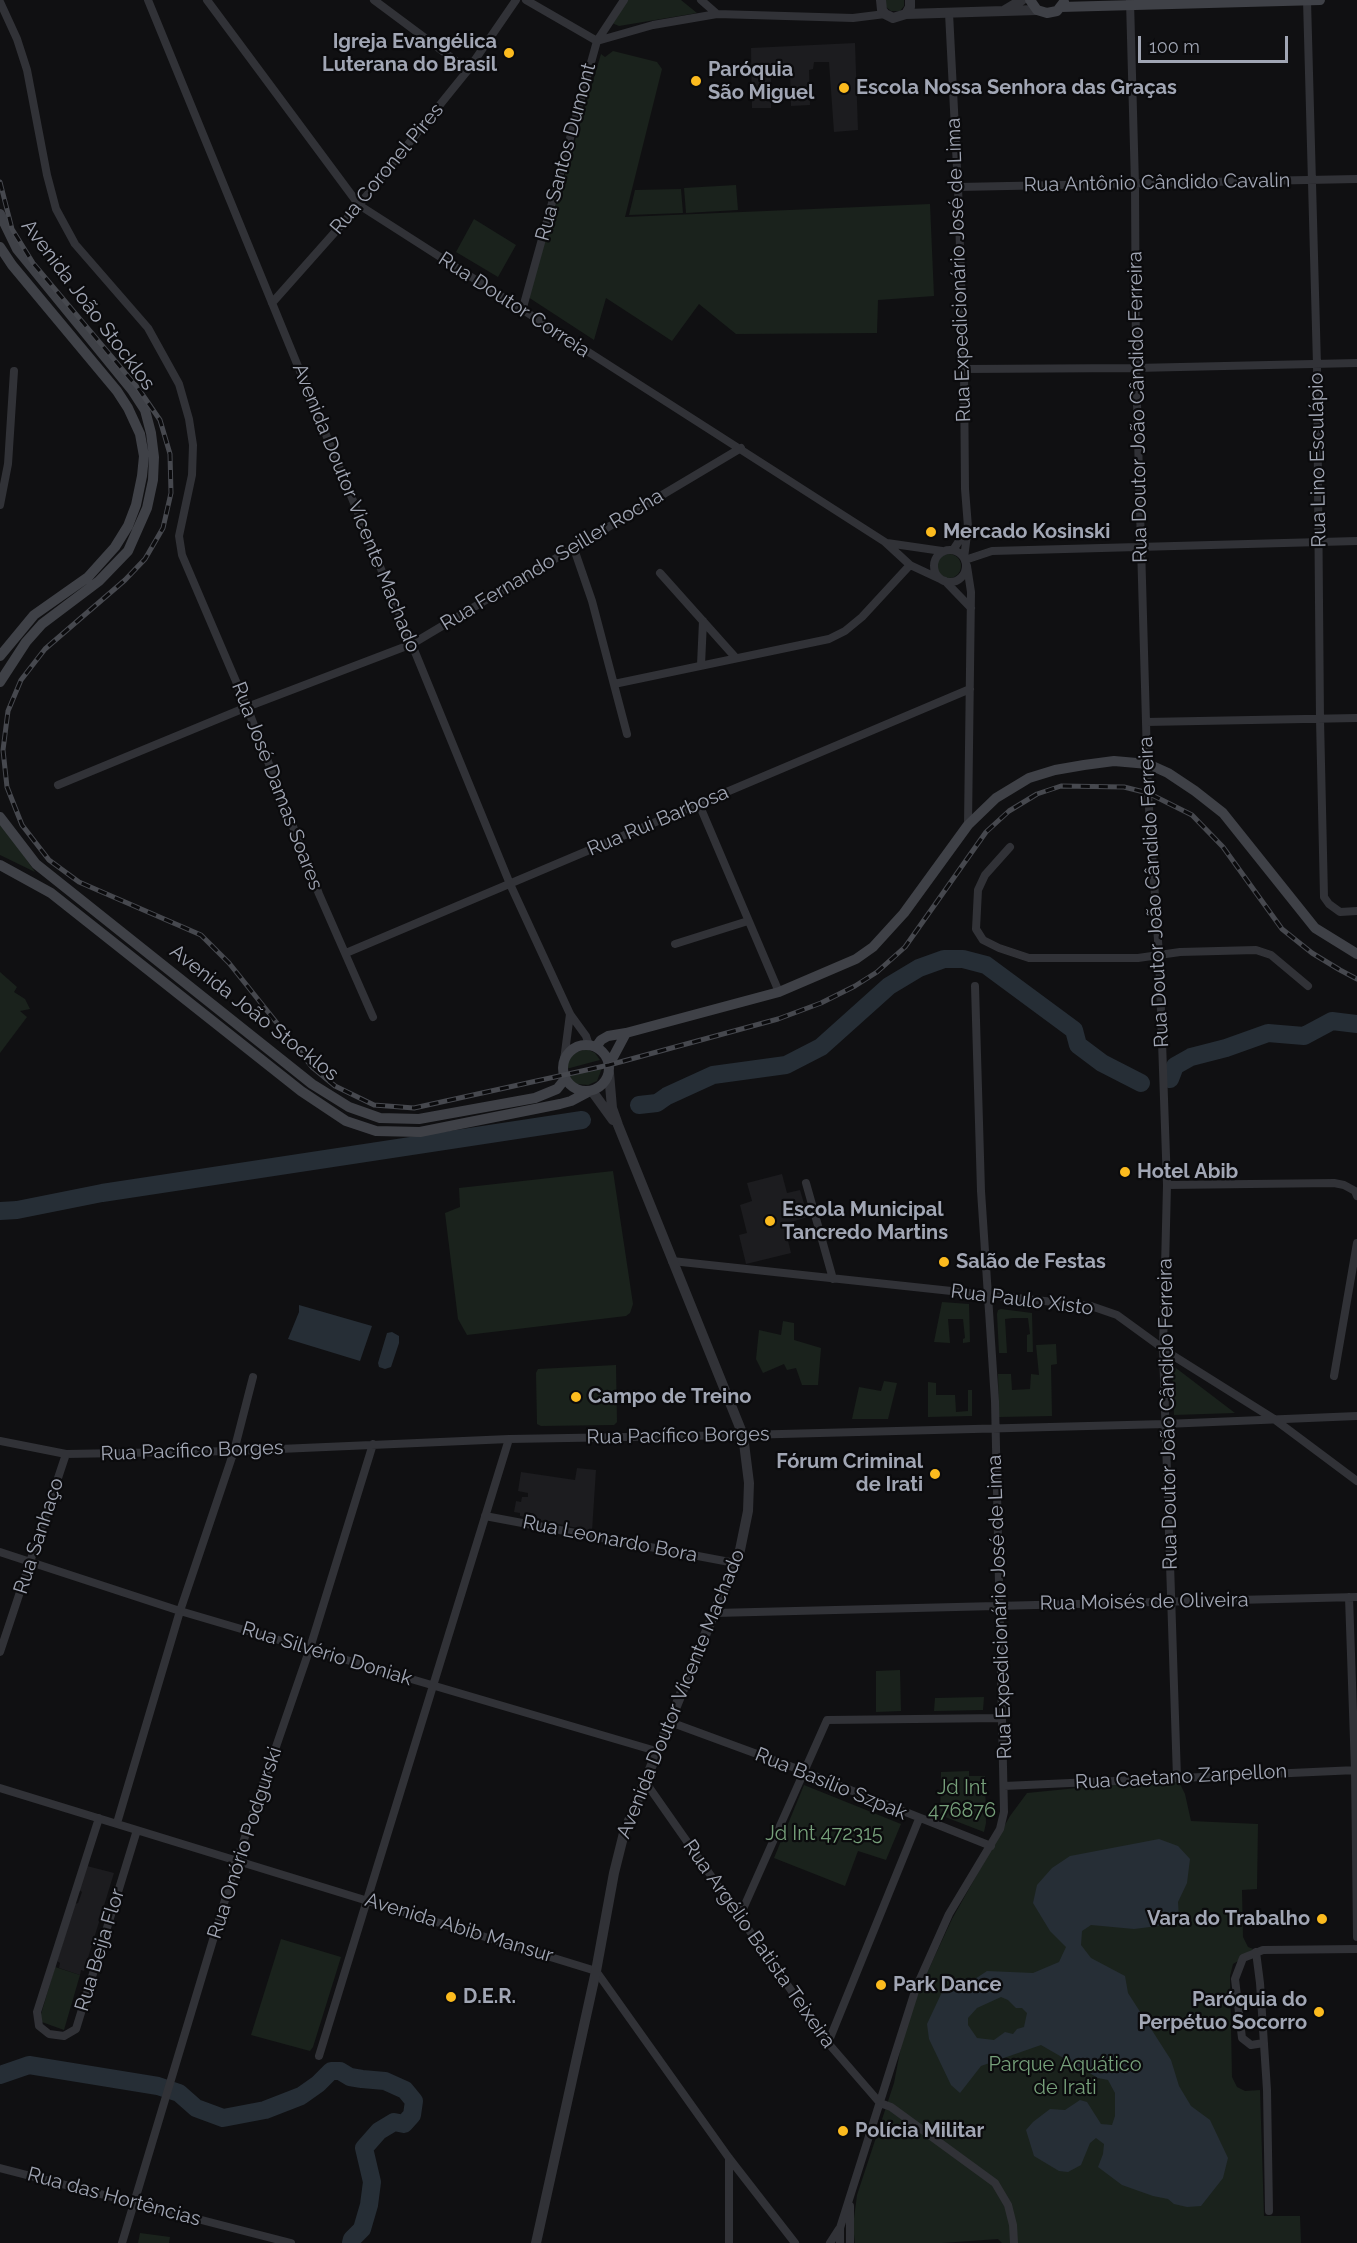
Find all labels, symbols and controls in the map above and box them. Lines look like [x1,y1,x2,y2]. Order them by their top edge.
scale bar [1141,24,1291,62]
place label: Igreja Evangélica Luterana do Brasil [322,30,497,77]
text: 100 m [1149,36,1200,57]
marker: Igreja Evangélica Luterana do Brasil [502,46,516,60]
place label: Paróquia São Miguel [708,58,814,105]
street label: Rua Santos Dumont [531,60,601,244]
marker: Paróquia São Miguel [689,74,703,88]
place label: Escola Nossa Senhora das Graças [856,76,1177,100]
marker: Escola Nossa Senhora das Graças [837,81,851,95]
street label: Rua Coronel Pires [325,99,449,239]
street label: Rua Expedicionário José de Lima [942,117,976,423]
street label: Rua Antônio Cândido Cavalin [1023,169,1291,197]
street label: Avenida João Stocklos [16,215,160,395]
street label: Rua Doutor Correia [434,247,594,363]
street label: Rua Doutor João Cândido Ferreira [1123,251,1153,563]
street label: Avenida Doutor Vicente Machado [287,360,425,656]
street label: Rua Lino Esculápio [1304,372,1332,548]
street label: Rua Fernando Seiller Rocha [436,484,668,636]
place label: Mercado Kosinski [943,520,1110,544]
marker: Mercado Kosinski [924,525,938,539]
street label: Rua José Damas Soares [226,679,328,893]
street label: Rua Doutor João Cândido Ferreira [1134,736,1174,1048]
street label: Rua Rui Barbosa [584,780,732,862]
street label: Avenida João Stocklos [165,940,343,1086]
place label: Hotel Abib [1137,1160,1238,1184]
marker: Hotel Abib [1118,1165,1132,1179]
place label: Escola Municipal Tancredo Martins [782,1198,948,1245]
marker: Escola Municipal Tancredo Martins [763,1214,777,1228]
place label: Salão de Festas [956,1250,1106,1274]
marker: Salão de Festas [937,1255,951,1269]
street label: Rua Doutor João Cândido Ferreira [1153,1258,1183,1570]
street label: Rua Paulo Xisto [949,1279,1095,1321]
place label: Campo de Treino [588,1385,751,1409]
marker: Campo de Treino [569,1390,583,1404]
street label: Rua Pacífico Borges [586,1422,770,1450]
street label: Rua Pacífico Borges [100,1436,284,1466]
place label: Fórum Criminal de Irati [776,1450,923,1497]
street label: Rua Expedicionário José de Lima [983,1454,1017,1760]
marker: Fórum Criminal de Irati [928,1467,942,1481]
street label: Rua Sanhaço [9,1475,69,1597]
street label: Rua Leonardo Bora [520,1510,700,1568]
street label: Avenida Doutor Vicente Machado [612,1546,750,1842]
street label: Rua Moisés de Oliveira [1039,1588,1249,1616]
street label: Rua Silvério Doniak [239,1617,415,1691]
street label: Rua Basílio Szpak [752,1743,910,1825]
street label: Rua Onório Podgurski [203,1744,287,1942]
street label: Rua Caetano Zarpellon [1074,1759,1288,1795]
park label: Jd Int 476876 [928,1776,996,1823]
park label: Jd Int 472315 [765,1822,883,1846]
street label: Rua Argélio Batista Teixeira [678,1835,840,2053]
street label: Rua Beija Flor [70,1886,130,2014]
street label: Avenida Abib Mansur [362,1888,556,1968]
place label: Vara do Trabalho [1147,1907,1310,1931]
marker: Vara do Trabalho [1315,1912,1329,1926]
place label: Park Dance [893,1973,1001,1997]
marker: Park Dance [874,1978,888,1992]
place label: D.E.R. [463,1985,516,2009]
place label: Paróquia do Perpétuo Socorro [1138,1988,1307,2035]
marker: D.E.R. [444,1990,458,2004]
marker: Paróquia do Perpétuo Socorro [1312,2005,1326,2019]
park label: Parque Aquático de Irati [988,2053,1142,2100]
place label: Polícia Militar [855,2119,984,2143]
marker: Polícia Militar [836,2124,850,2138]
street label: Rua das Hortências [25,2162,203,2232]

